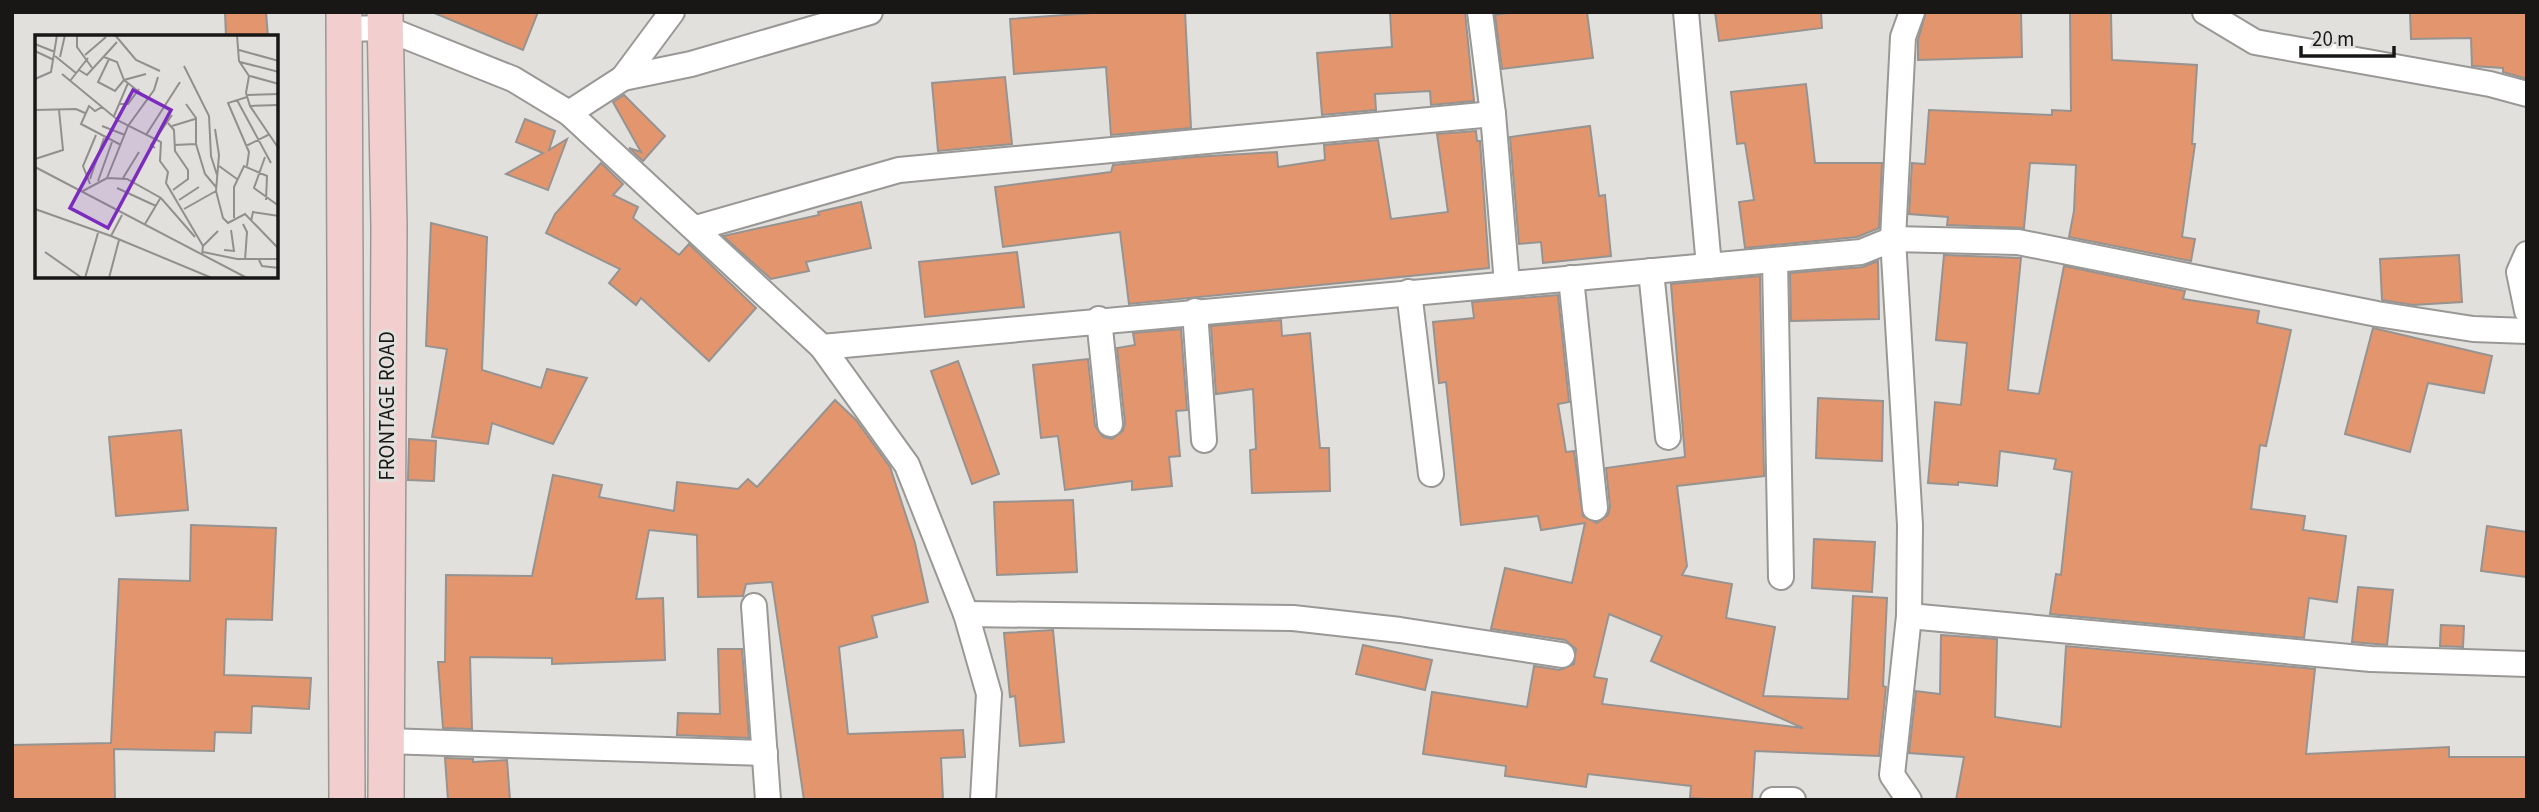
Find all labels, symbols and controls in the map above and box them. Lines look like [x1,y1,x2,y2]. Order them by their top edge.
scale bar [2301,14,2394,58]
text: 20 m [2312,24,2354,54]
inset map [35,35,278,278]
street label: FRONTAGE ROAD [372,331,402,481]

